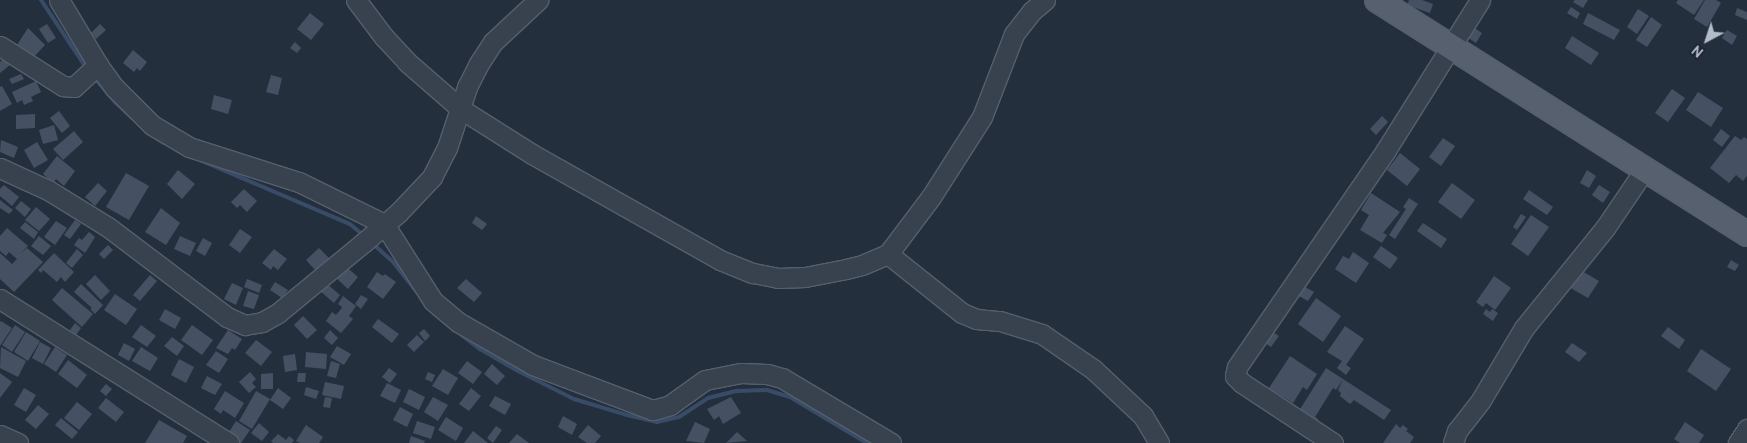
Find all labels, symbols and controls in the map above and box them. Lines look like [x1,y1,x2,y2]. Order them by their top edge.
north arrow [1682,15,1732,65]
text: N [1688,41,1707,62]

